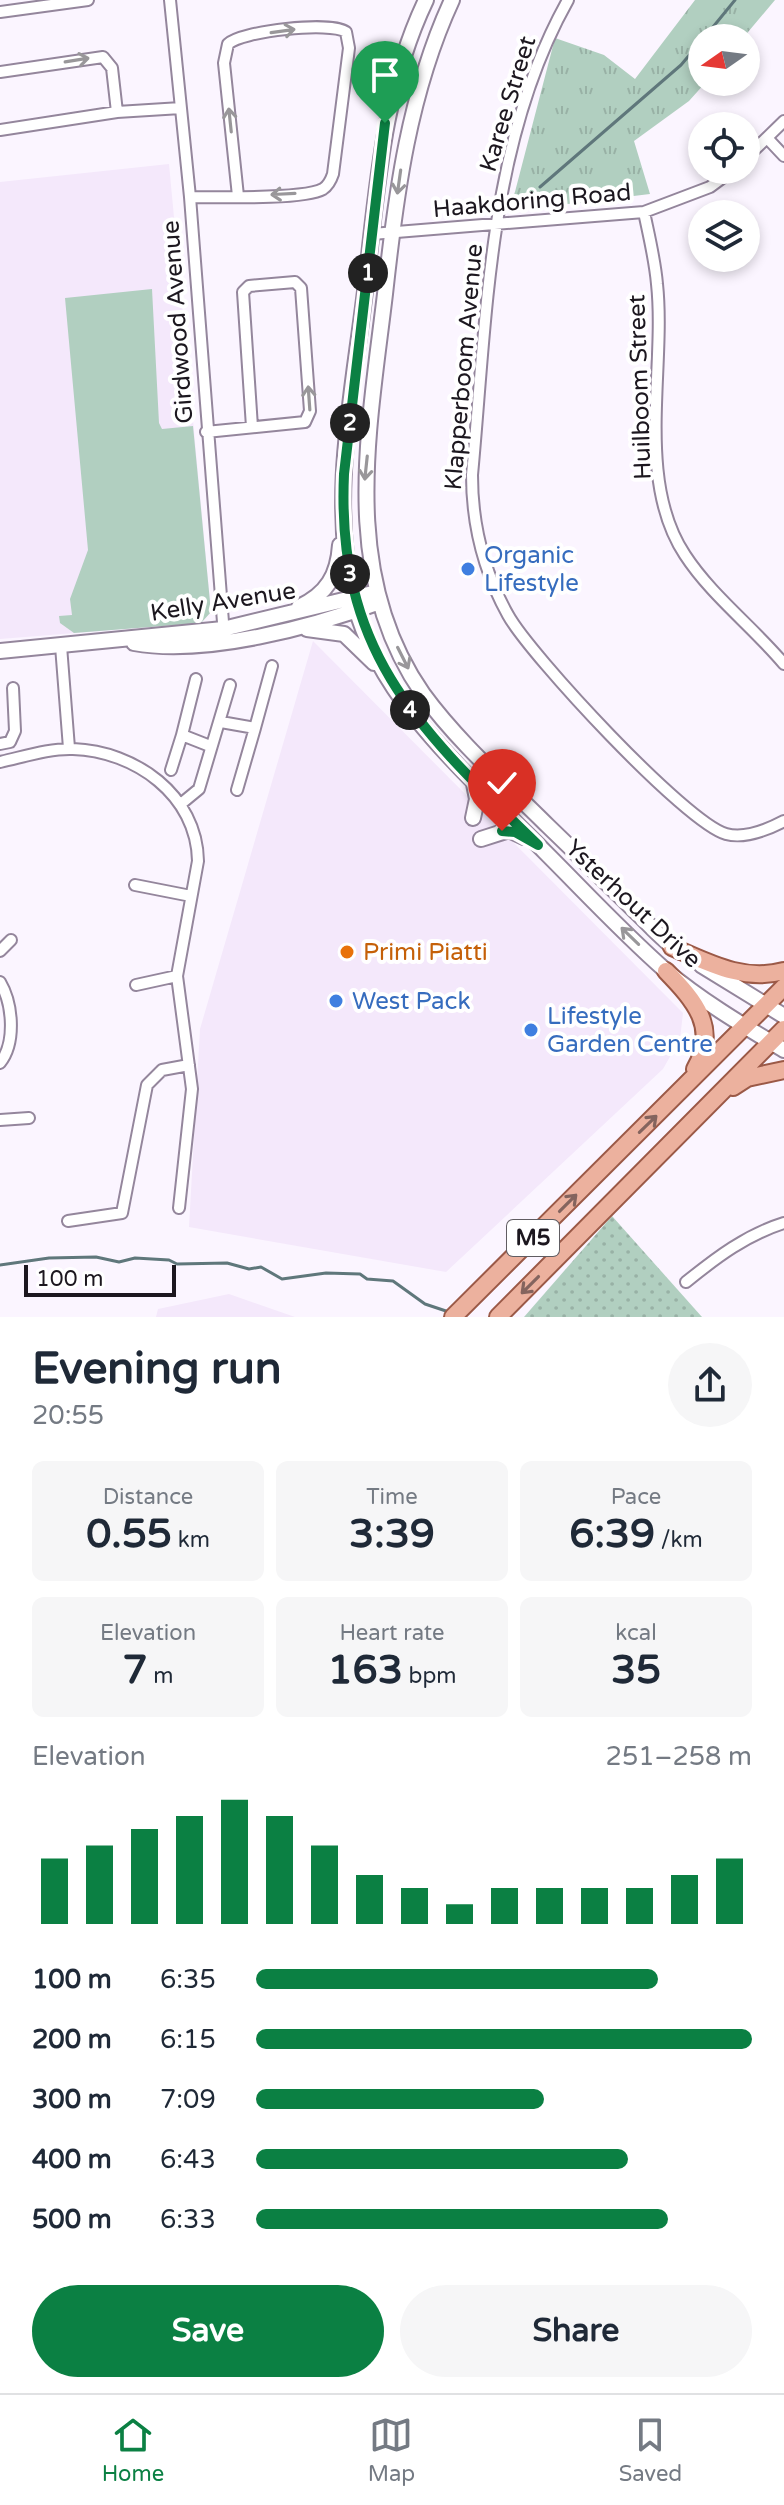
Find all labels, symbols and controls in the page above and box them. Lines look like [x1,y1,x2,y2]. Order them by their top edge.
one-way arrow [270,23,296,38]
north arrow [688,24,760,96]
map controls [688,24,760,272]
street label: Karee Street [474,33,542,175]
pin [351,41,419,123]
one-way arrow [64,52,89,67]
icon: arrive [363,53,407,97]
one-way arrow [222,107,237,134]
button: locate [688,112,760,184]
one-way arrow [391,169,406,194]
street label: Haakdoring Road [432,178,632,224]
one-way arrow [270,187,297,202]
button: layers [688,200,760,272]
street label: Girdwood Avenue [156,220,200,424]
street label: Klapperboom Avenue [439,243,489,491]
pin: 1 [348,253,388,293]
text: 1 [361,260,375,286]
street label: Huilboom Street [622,294,658,480]
one-way arrow [301,385,316,412]
pin: 2 [330,403,370,443]
text: 2 [343,410,357,436]
one-way arrow [358,454,373,481]
place label: Organic Lifestyle [484,541,579,598]
pin: 3 [330,554,370,594]
marker: Organic Lifestyle [459,560,477,578]
text: 3 [343,561,357,587]
street label: Kelly Avenue [148,576,298,628]
one-way arrow [395,646,411,670]
pin: 4 [390,690,430,730]
text: 4 [403,697,417,723]
pin [468,749,536,831]
icon: check [480,761,524,805]
street label: Ysterhout Drive [559,834,707,974]
one-way arrow [621,927,640,946]
place label: Primi Piatti [363,938,488,967]
marker: Primi Piatti [338,943,356,961]
place label: West Pack [352,987,470,1016]
marker: West Pack [327,992,345,1010]
place label: Lifestyle Garden Centre [547,1002,713,1059]
marker: Lifestyle Garden Centre [522,1021,540,1039]
one-way arrow [638,1114,658,1133]
one-way arrow [558,1194,577,1213]
road number: M5 [507,1220,559,1256]
scale bar [24,1261,176,1297]
text: 100 m [36,1266,103,1292]
one-way arrow [521,1275,540,1294]
text: Evening run [32,1343,281,1396]
button: share [668,1343,752,1427]
text: 20:55 [32,1400,104,1431]
text: Distance [103,1484,193,1510]
text: Time [366,1484,418,1510]
text: Pace [611,1484,661,1510]
text: 0.55 [86,1510,172,1558]
text: 3:39 [349,1510,435,1558]
text: 6:39 [569,1510,655,1558]
text: km [172,1527,210,1553]
text: /km [655,1527,703,1553]
text: Elevation [100,1620,196,1646]
text: Heart rate [340,1620,444,1646]
text: kcal [615,1620,657,1646]
text: 7 [122,1646,148,1694]
text: 163 [327,1646,403,1694]
text: 35 [611,1646,661,1694]
text: m [148,1663,174,1689]
text: bpm [403,1663,457,1689]
text: Elevation [32,1741,146,1772]
text: 251–258 m [606,1741,752,1772]
text: 100 m [32,1964,112,1995]
text: 6:35 [160,1964,216,1995]
text: 200 m [32,2024,112,2055]
text: 6:15 [160,2024,216,2055]
text: 300 m [32,2084,112,2115]
text: 7:09 [160,2084,216,2115]
text: 400 m [32,2144,112,2175]
text: 6:43 [160,2144,216,2175]
text: 500 m [32,2204,112,2235]
text: 6:33 [160,2204,216,2235]
button: Save [32,2285,384,2377]
button: Share [400,2285,752,2377]
tab: Home [102,2413,164,2487]
tab: Map [368,2413,415,2487]
tab: Saved [619,2413,682,2487]

